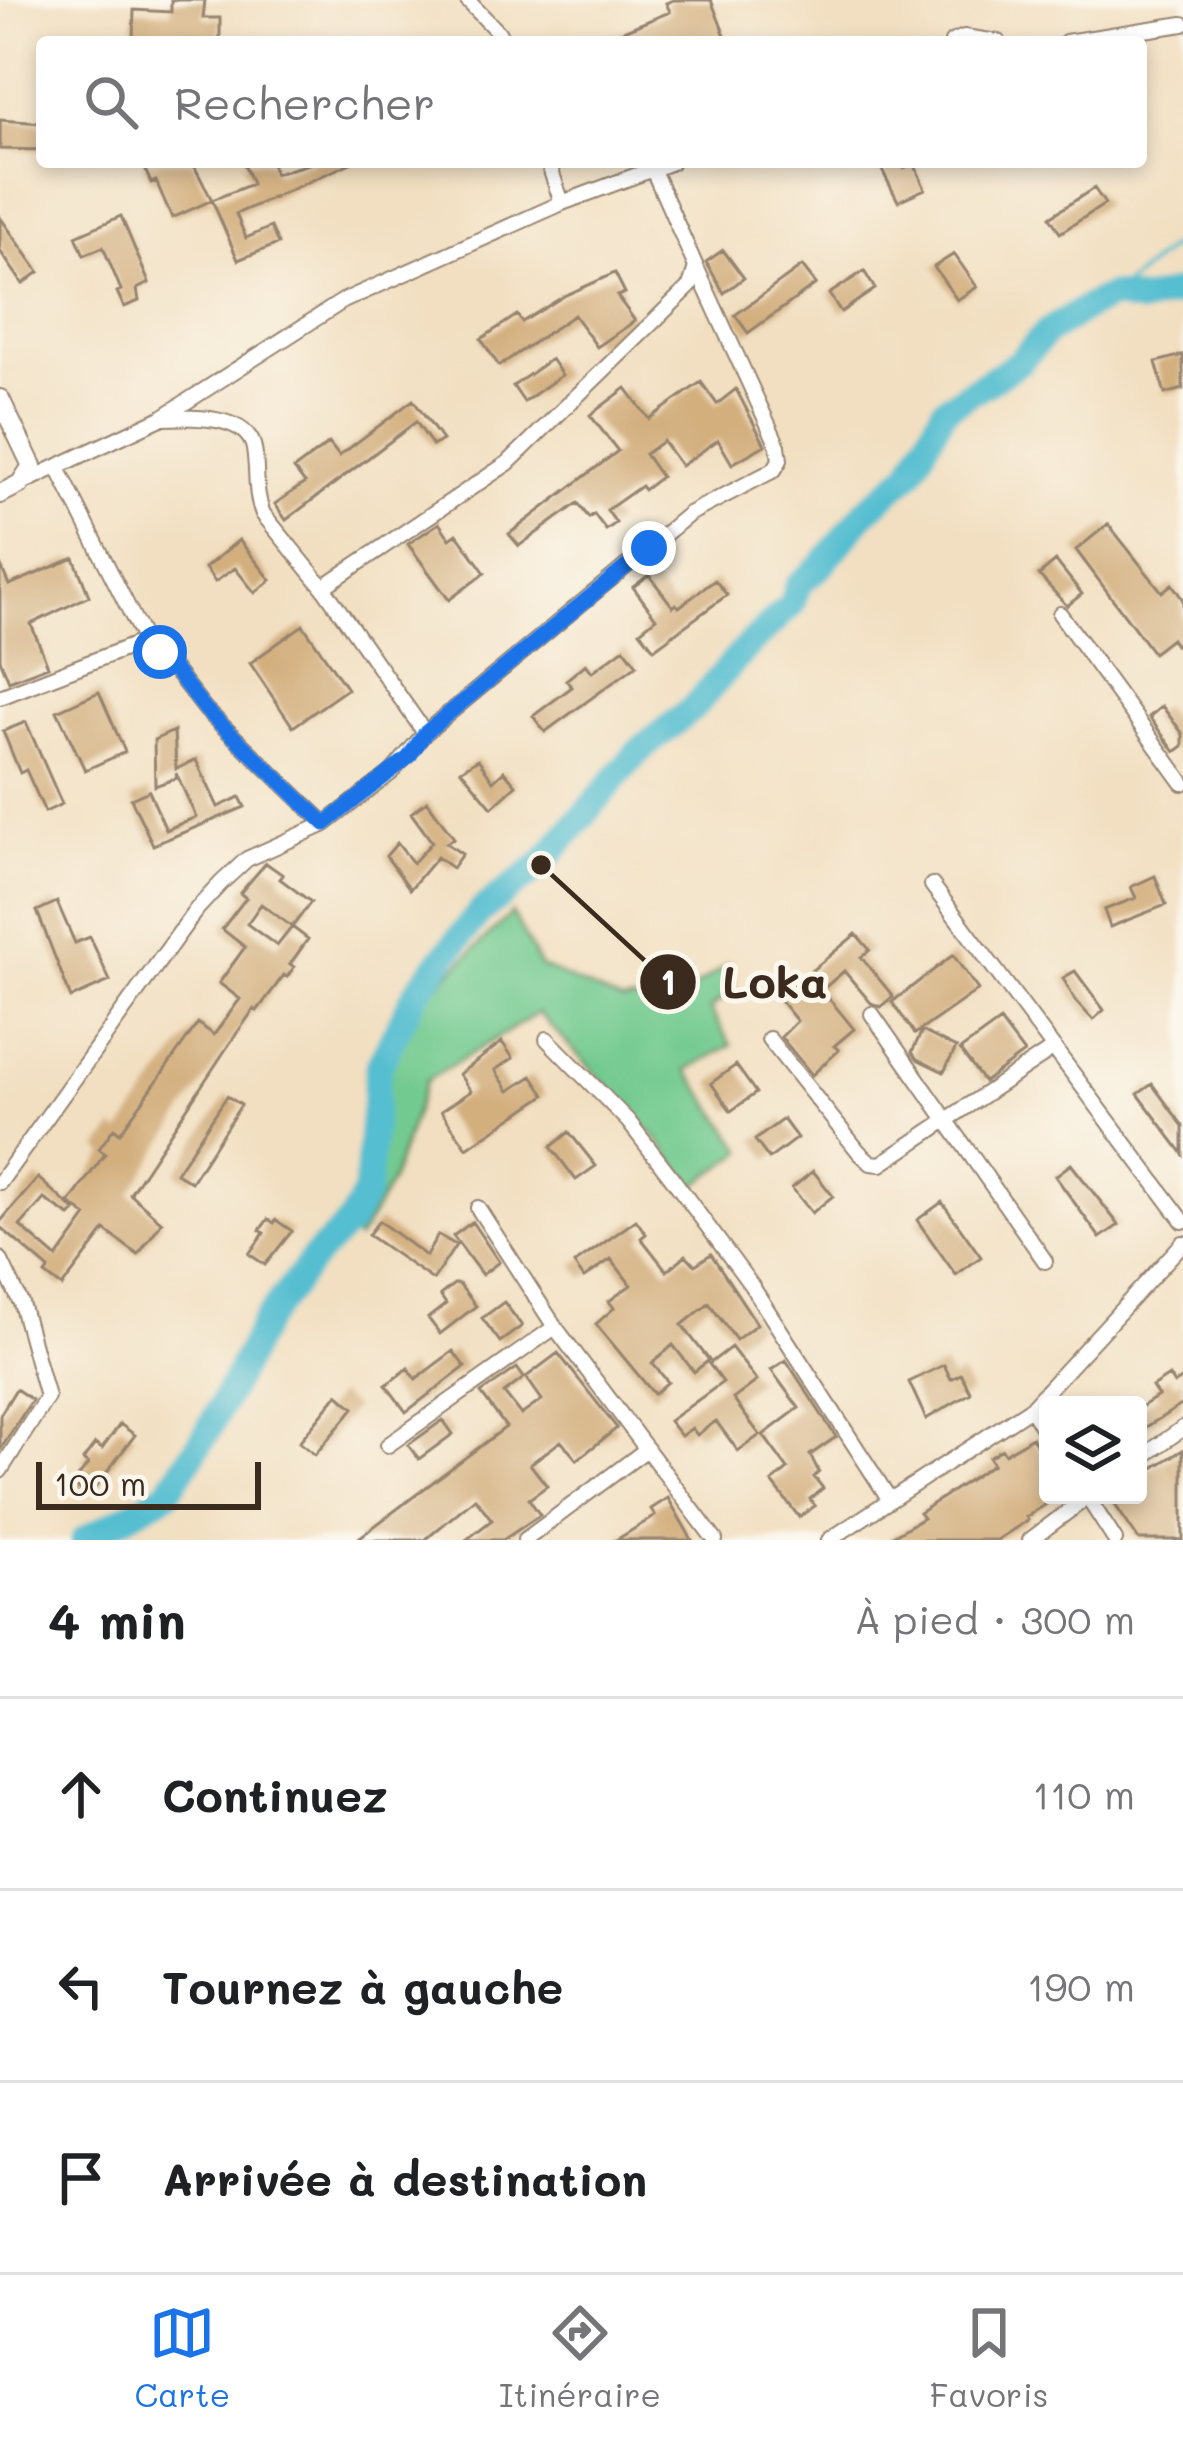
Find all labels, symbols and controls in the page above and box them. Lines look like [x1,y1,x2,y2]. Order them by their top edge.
search box [36,36,1147,168]
icon: search [78,69,144,135]
text: Rechercher [174,73,435,131]
route end [622,521,676,575]
route start [133,625,187,679]
callout: Loka [638,942,851,1023]
text: Loka [722,951,828,1009]
text: 1 [660,957,676,1004]
map controls [1039,1396,1147,1504]
button: layers [1039,1396,1147,1504]
scale bar [36,1456,261,1509]
text: 100 m [54,1461,146,1504]
text: 4 min [48,1585,186,1652]
text: À pied · 300 m [854,1593,1135,1644]
icon: ahead [48,1761,114,1827]
text: Continuez [162,1765,388,1823]
text: 110 m [1033,1768,1135,1819]
icon: left [48,1953,114,2019]
text: Tournez à gauche [162,1957,563,2015]
text: 190 m [1027,1960,1135,2011]
icon: arrive [48,2145,114,2211]
text: Arrivée à destination [162,2149,647,2207]
tab: Carte [134,2300,230,2415]
tab: Itinéraire [499,2300,661,2415]
tab: Favoris [930,2300,1049,2415]

